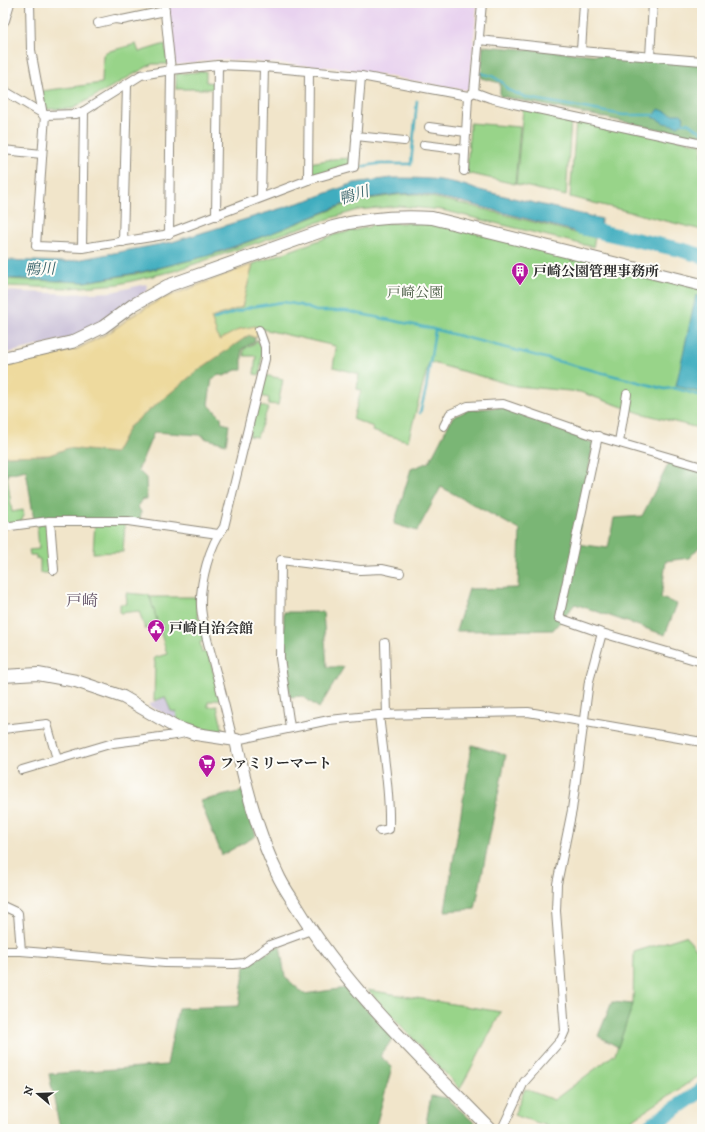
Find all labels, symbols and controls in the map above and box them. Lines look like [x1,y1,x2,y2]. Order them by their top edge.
water label: 鴨川 [337,181,373,209]
water label: 鴨川 [25,259,57,280]
building icon: 戸崎公園管理事務所 [510,261,530,286]
place label: 戸崎公園管理事務所 [533,263,659,281]
park label: 戸崎公園 [387,284,443,302]
district label: 戸崎 [66,591,98,611]
public building icon: 戸崎自治会館 [146,618,166,643]
place label: 戸崎自治会館 [169,620,253,638]
supermarket icon: ファミリーマート [197,753,217,778]
place label: ファミリーマート [220,755,332,773]
north arrow [18,1074,58,1114]
text: N [21,1085,38,1098]

